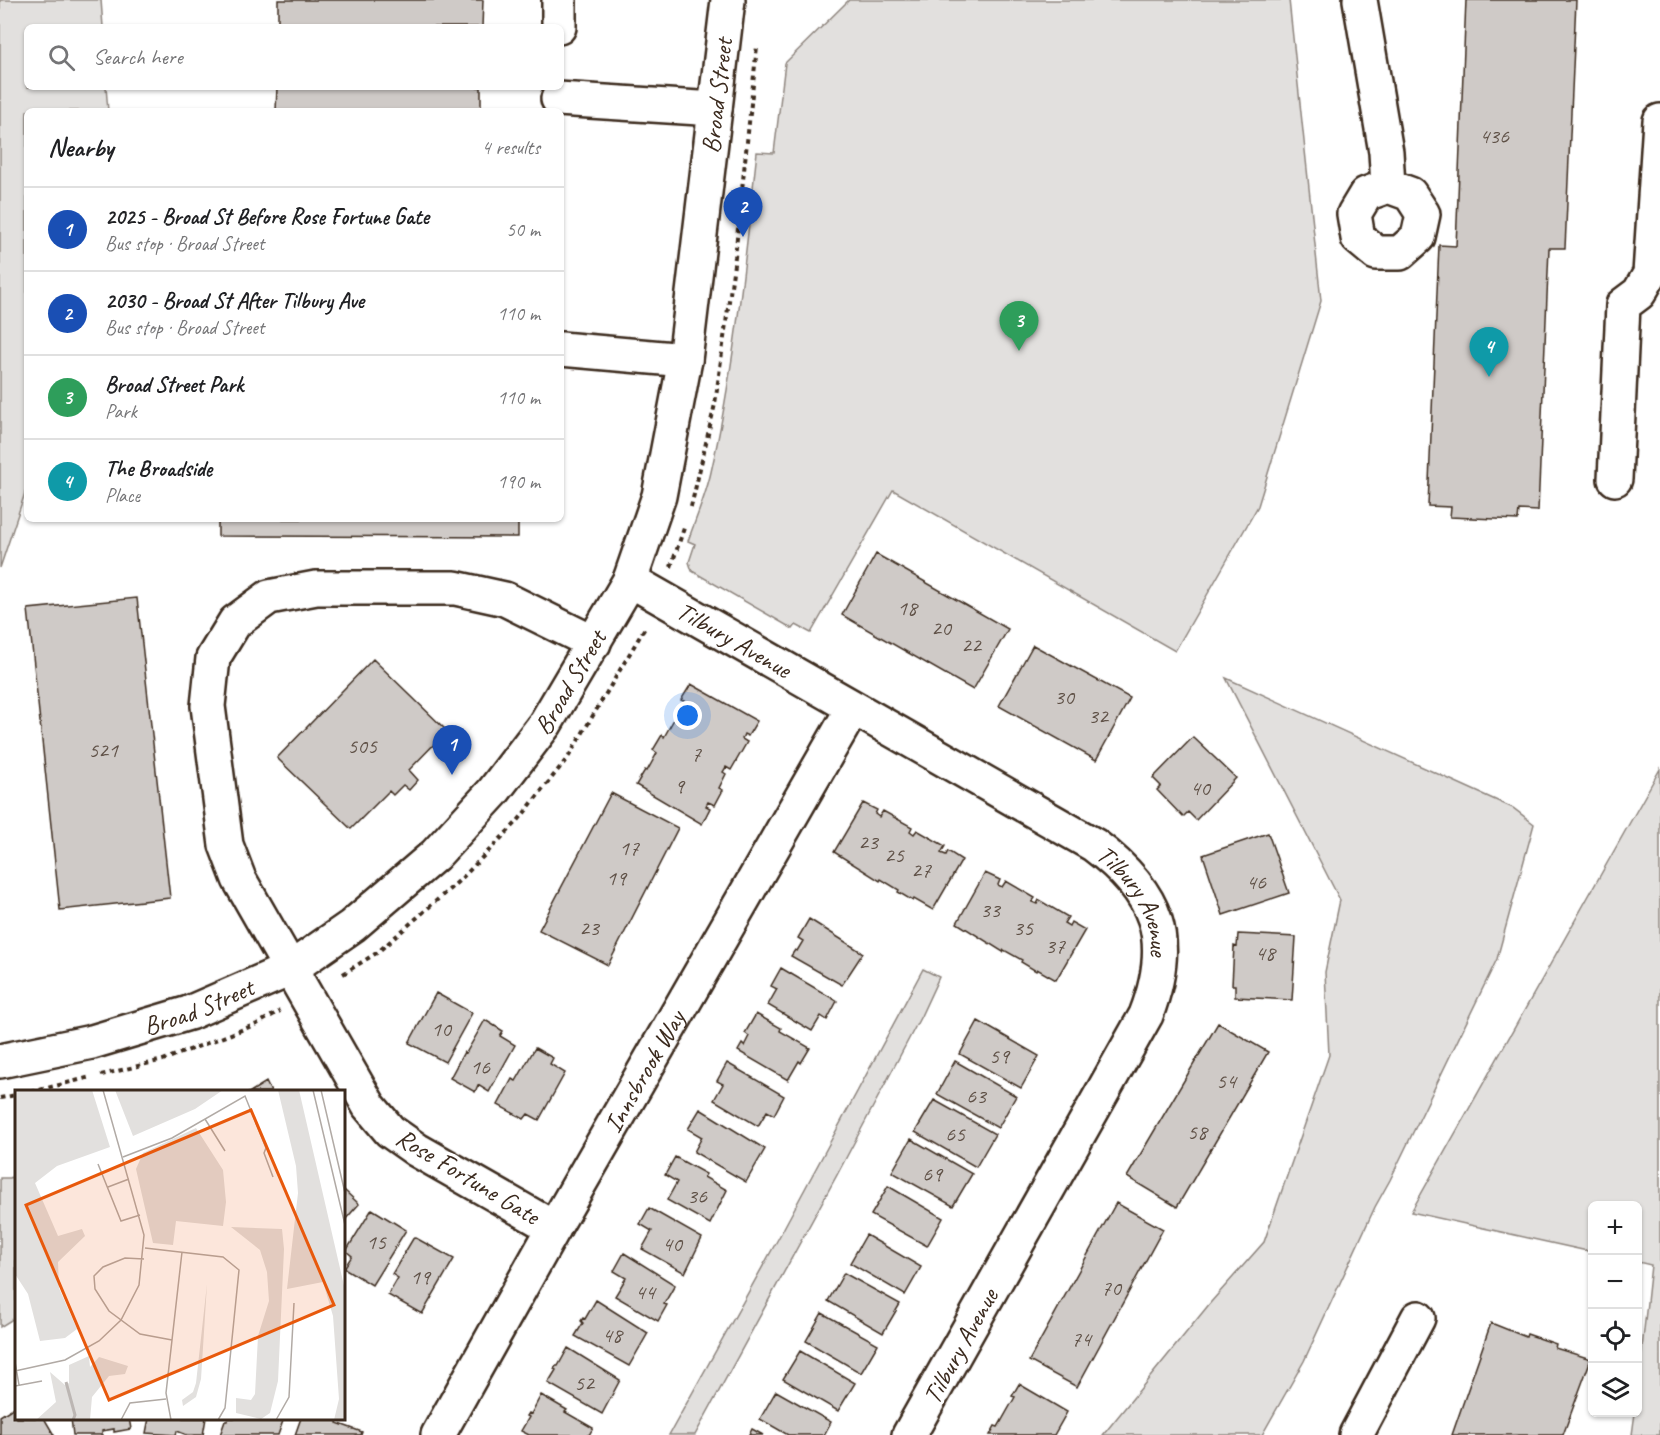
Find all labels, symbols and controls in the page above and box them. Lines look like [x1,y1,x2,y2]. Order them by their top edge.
search box [24,24,564,90]
street label: Broad Street [694,34,741,155]
icon: search [45,41,78,74]
text: Search here [93,43,183,71]
house number: 436 [1479,122,1510,150]
text: Nearby [48,131,113,164]
text: 4 results [481,135,540,160]
pin: 2 [724,188,762,237]
text: 2025 - Broad St Before Rose Fortune Gate [105,203,429,231]
text: 1 [63,217,72,242]
text: 50 m [506,217,540,242]
text: Bus stop · Broad Street [105,231,264,256]
text: 2030 - Broad St After Tilbury Ave [105,287,364,315]
text: 2 [63,301,72,326]
text: 110 m [497,301,540,326]
pin: 3 [1000,302,1038,351]
text: Bus stop · Broad Street [105,315,264,340]
pin: 4 [1470,328,1508,377]
text: Broad Street Park [105,371,243,399]
text: 3 [63,385,72,410]
text: 110 m [497,385,540,410]
text: Park [105,399,137,424]
text: The Broadside [105,455,212,483]
text: 4 [63,469,72,494]
text: 190 m [497,469,540,494]
text: Place [105,483,140,508]
street label: Tilbury Avenue [671,594,798,686]
house number: 18 [897,594,919,622]
house number: 20 [931,614,953,642]
street label: Broad Street [527,622,615,741]
house number: 22 [961,631,983,659]
house number: 30 [1054,683,1076,711]
your location [673,701,702,730]
house number: 32 [1088,702,1110,730]
pin: 1 [432,726,472,775]
house number: 505 [347,732,378,760]
house number: 521 [88,736,119,764]
house number: 7 [691,740,702,768]
house number: 9 [674,772,686,800]
house number: 40 [1190,774,1212,802]
house number: 23 [858,828,880,856]
house number: 17 [619,834,640,862]
street label: Tilbury Avenue [1090,838,1176,958]
house number: 25 [884,841,905,869]
house number: 27 [911,856,932,884]
house number: 19 [606,864,628,892]
house number: 46 [1246,868,1267,896]
house number: 33 [980,896,1002,924]
house number: 23 [579,914,601,942]
house number: 35 [1013,914,1034,942]
house number: 37 [1045,932,1066,960]
house number: 48 [1255,939,1277,967]
street label: Broad Street [140,970,261,1043]
street label: Innsbrook Way [596,1003,694,1139]
house number: 10 [431,1015,453,1043]
house number: 59 [989,1042,1011,1070]
house number: 16 [470,1053,491,1081]
house number: 54 [1216,1067,1238,1095]
house number: 63 [966,1082,988,1110]
inset map [15,1090,345,1420]
house number: 58 [1187,1118,1209,1146]
house number: 65 [945,1120,966,1148]
street label: Rose Fortune Gate [390,1121,548,1233]
house number: 69 [922,1160,944,1188]
house number: 36 [687,1182,708,1210]
map controls [1588,1201,1642,1417]
button: + [1588,1201,1642,1255]
house number: 15 [366,1228,387,1256]
house number: 40 [662,1230,684,1258]
button: − [1588,1255,1642,1309]
house number: 19 [410,1263,432,1291]
house number: 70 [1101,1274,1123,1302]
house number: 44 [635,1278,657,1306]
street label: Tilbury Avenue [915,1282,1006,1410]
button: locate [1588,1309,1642,1363]
house number: 48 [602,1321,624,1349]
house number: 74 [1071,1325,1093,1353]
button: layers [1588,1363,1642,1417]
house number: 52 [574,1369,596,1397]

